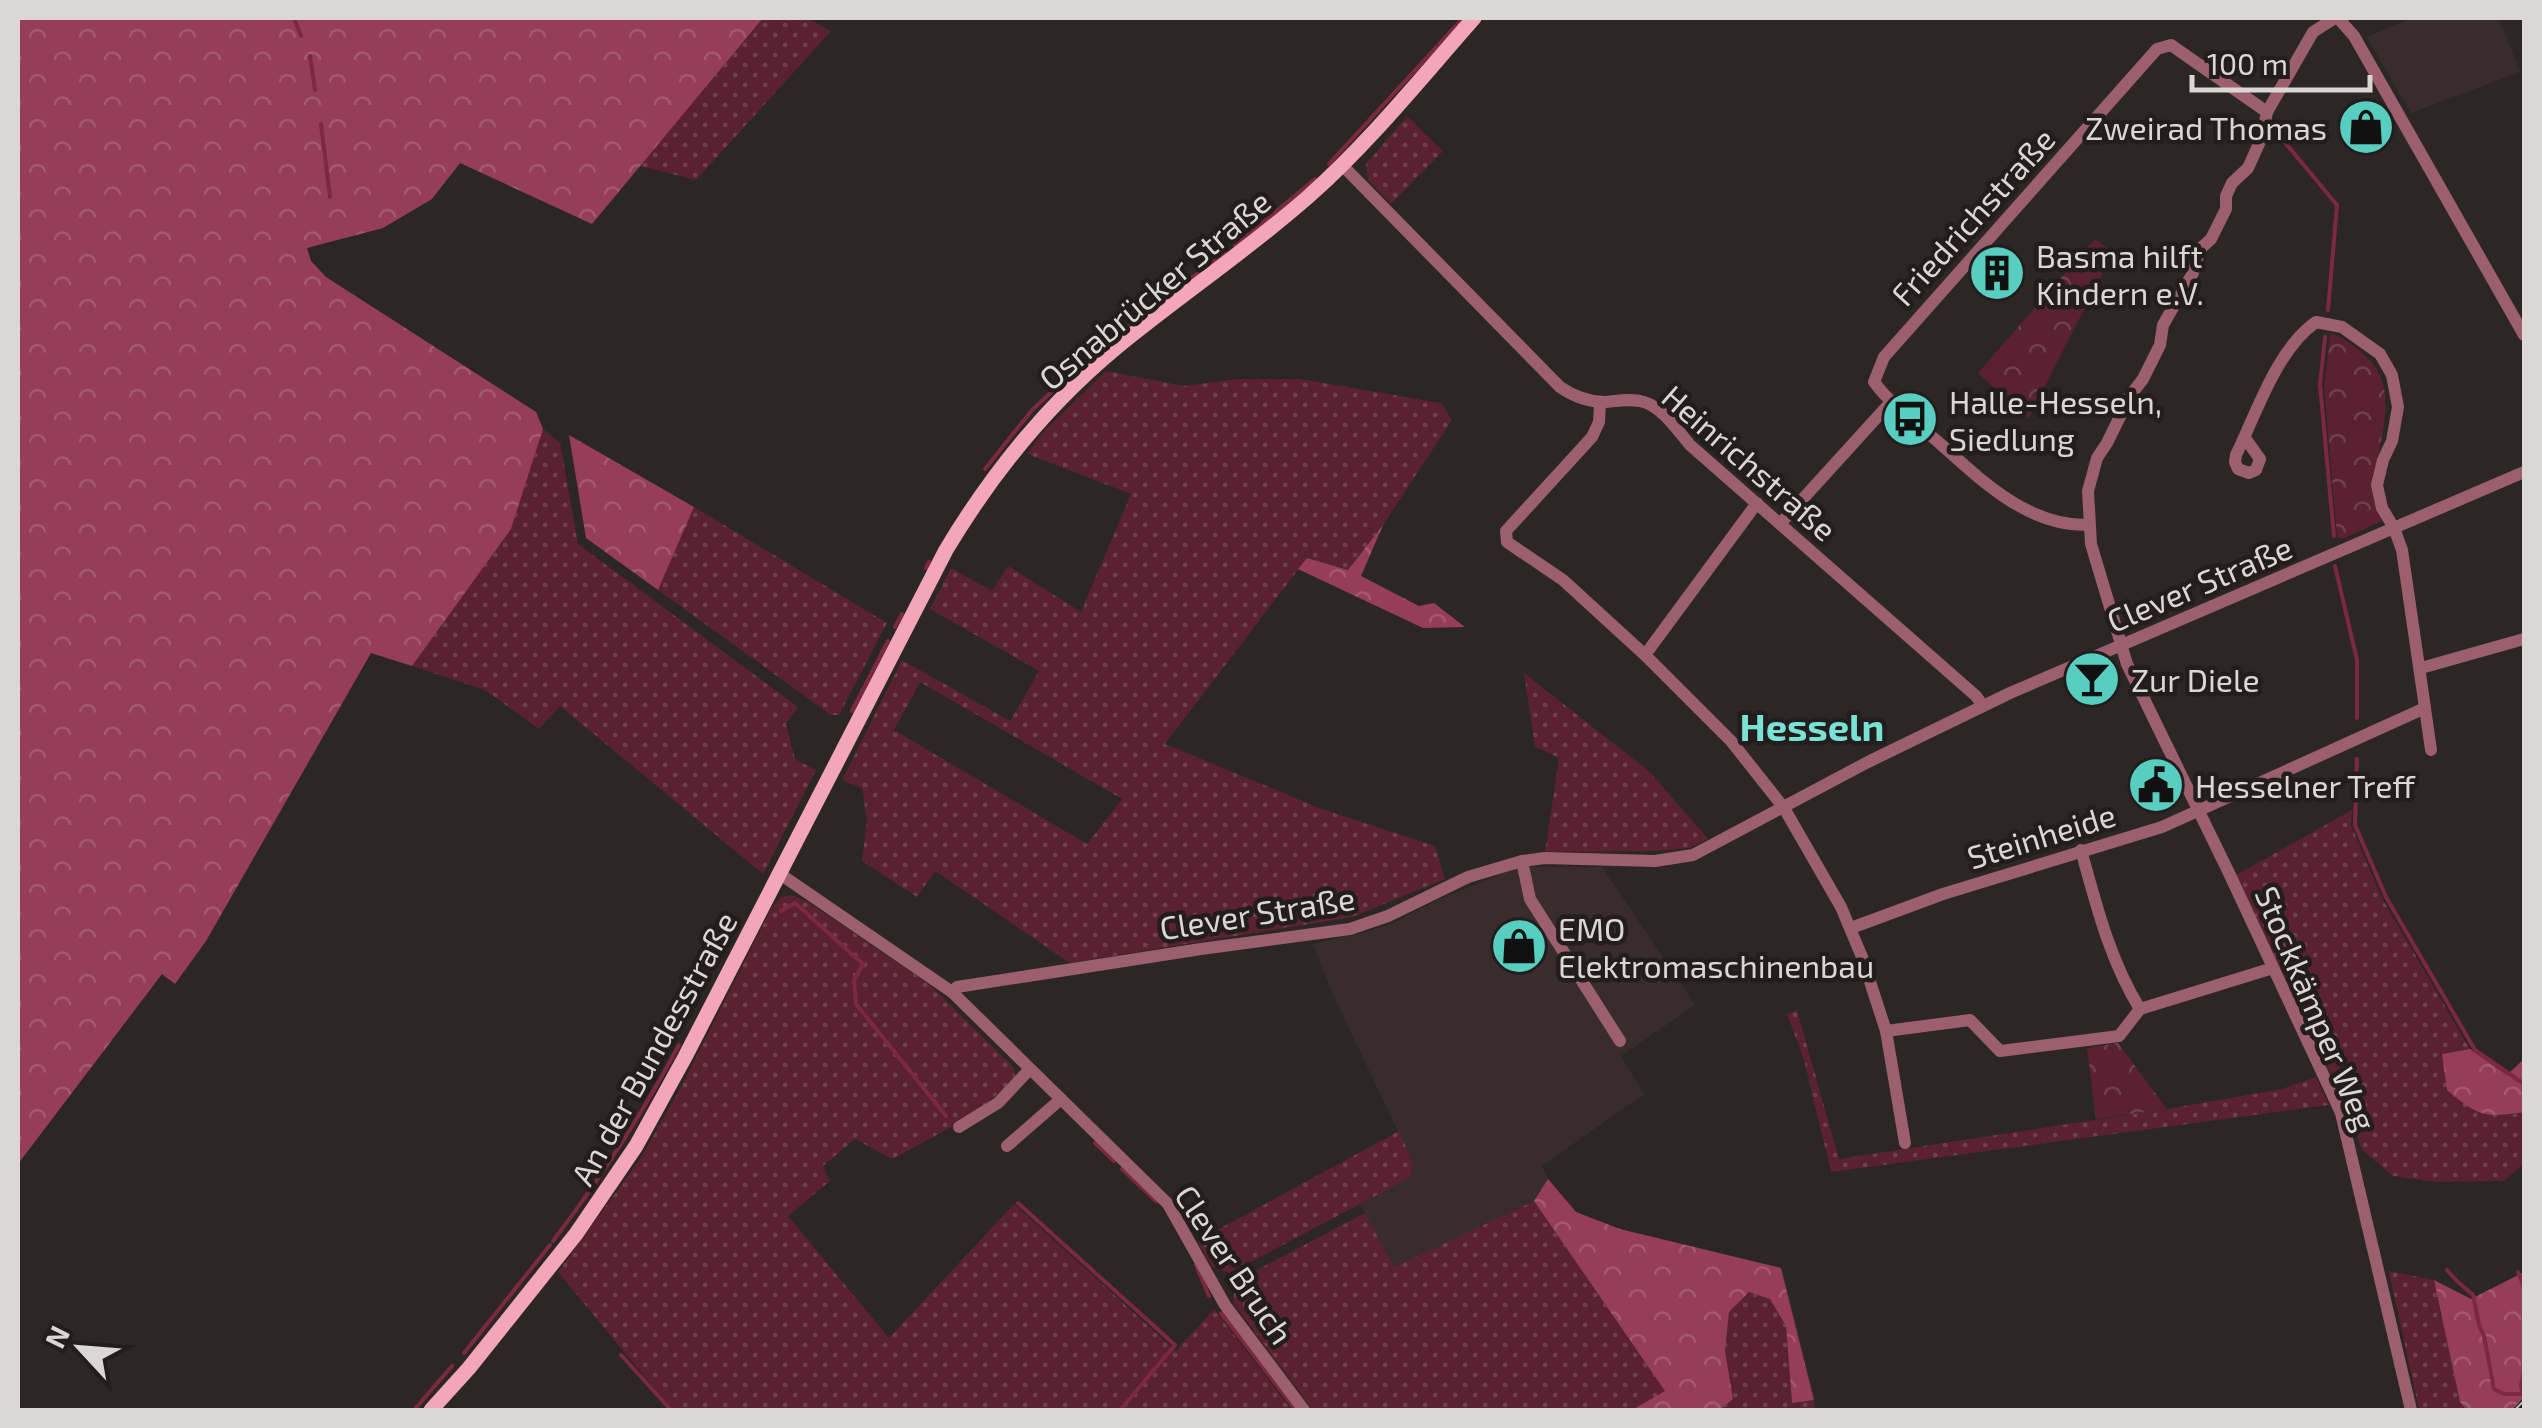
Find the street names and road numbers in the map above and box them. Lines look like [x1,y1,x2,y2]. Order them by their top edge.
street label: Friedrichstraße [1882,119,2062,313]
street label: Osnabrücker Straße [1031,181,1277,397]
street label: Heinrichstraße [1655,376,1845,548]
street label: Clever Straße [2101,527,2297,639]
street label: Steinheide [1962,794,2120,876]
street label: Clever Straße [1157,878,1357,946]
street label: Stockkämper Weg [2248,880,2386,1136]
street label: An der Bundesstraße [562,905,744,1191]
street label: Clever Bruch [1168,1177,1302,1351]

